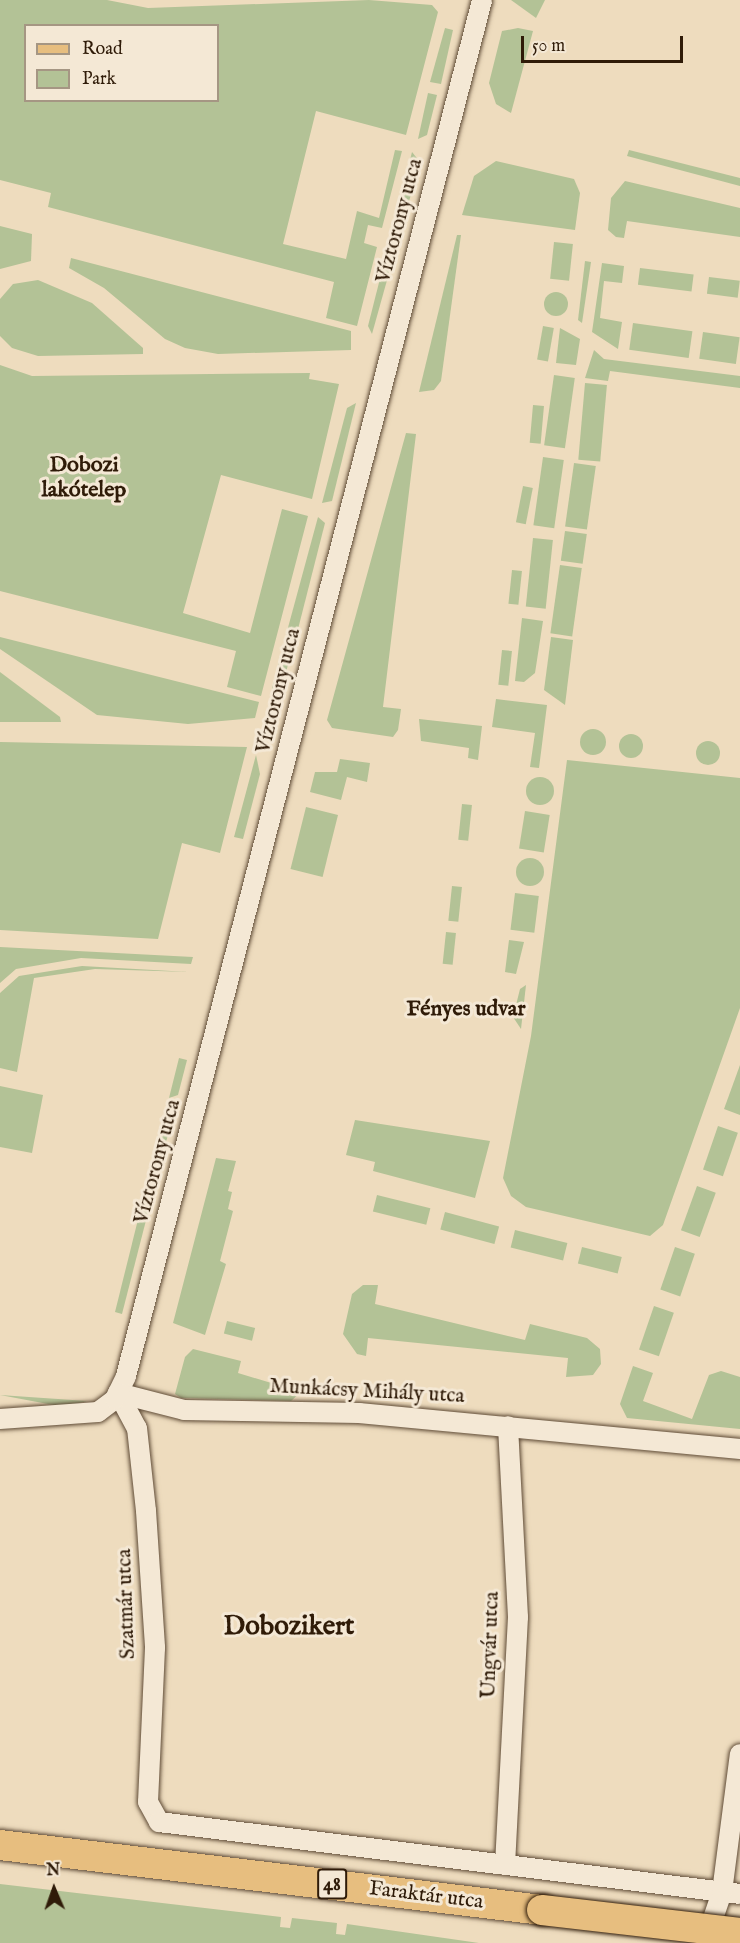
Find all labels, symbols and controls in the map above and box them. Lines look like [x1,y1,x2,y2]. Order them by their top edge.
legend [24,24,219,102]
scale bar [524,24,686,62]
text: 50 m [532,35,565,58]
text: Road [82,38,123,61]
text: Park [82,68,116,91]
street label: Víztorony utca [371,156,429,286]
district label: Dobozi lakótelep [42,452,126,504]
street label: Víztorony utca [251,626,307,756]
district label: Fényes udvar [407,997,525,1023]
street label: Víztorony utca [129,1097,187,1227]
street label: Munkácsy Mihály utca [269,1374,465,1410]
street label: Szatmár utca [112,1548,142,1660]
street label: Ungvár utca [477,1591,505,1699]
district label: Dobozikert [224,1612,354,1644]
north arrow [24,1859,84,1919]
text: N [46,1861,61,1881]
road number: 48 [317,1867,347,1901]
street label: Faraktár utca [367,1876,485,1916]

